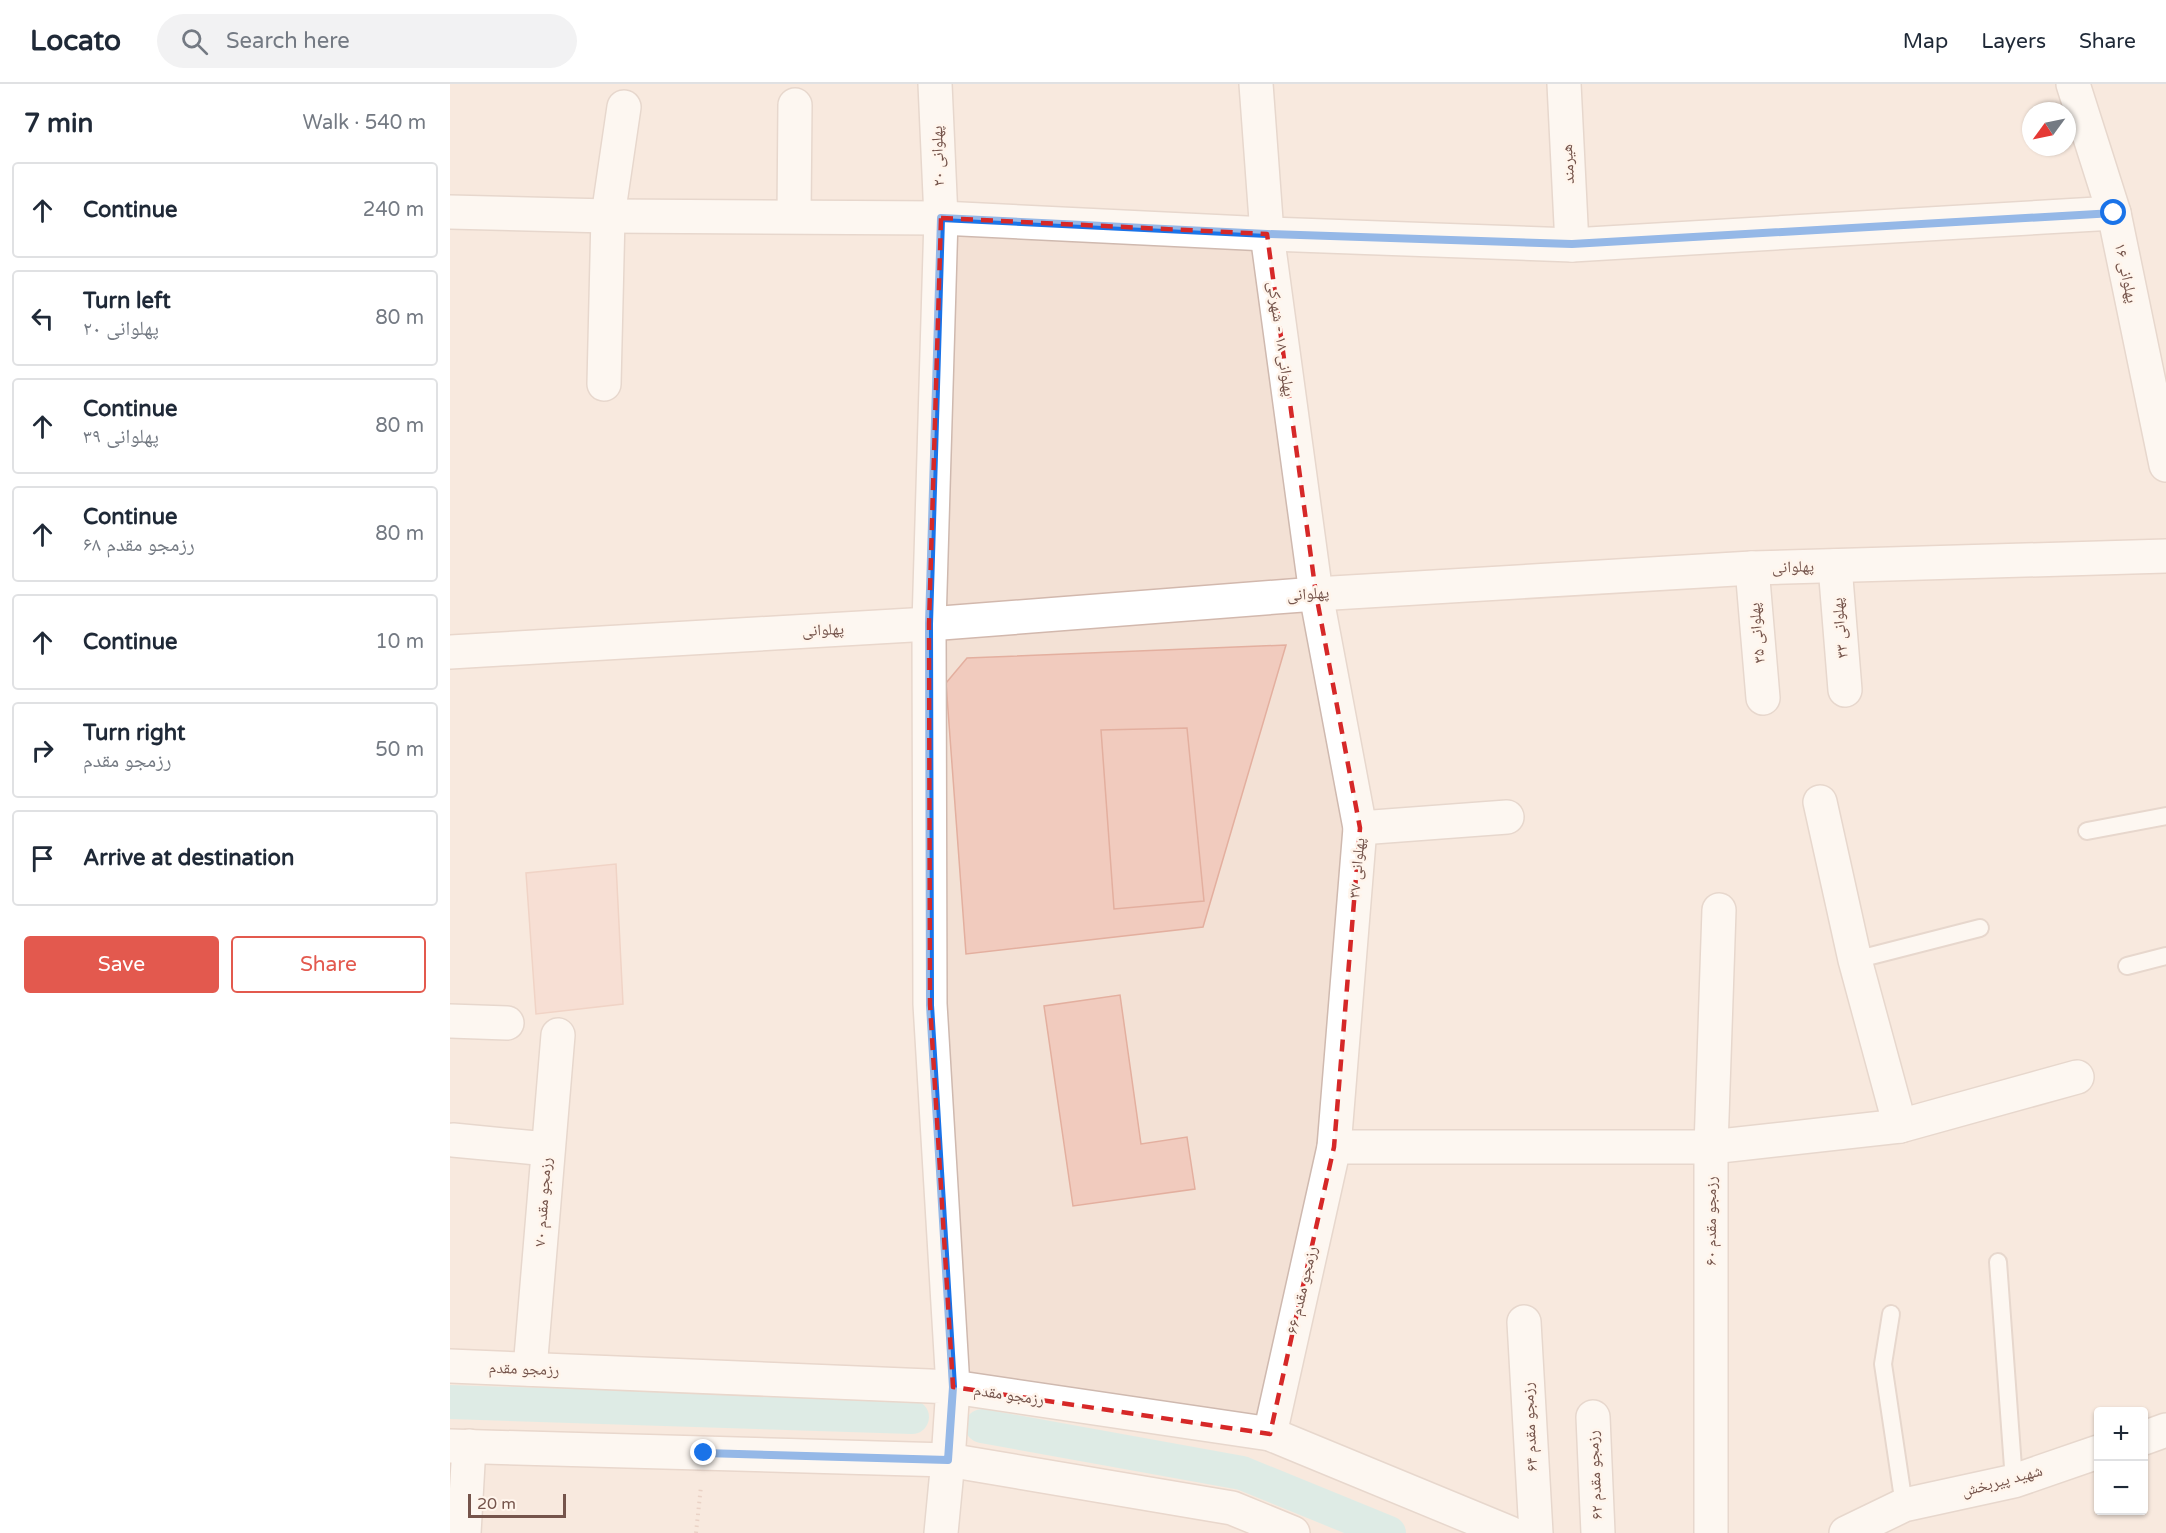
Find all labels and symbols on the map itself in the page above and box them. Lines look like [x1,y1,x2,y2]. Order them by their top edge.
north arrow [2022,102,2076,156]
street label: پهلوانی ۲۰ [927,125,949,187]
street label: هیرمند [1557,144,1579,184]
route start [2100,199,2126,225]
street label: پهلوانی ۱۶ [2110,241,2142,305]
street label: پهلوانی ۱۸ - شهرکی [1263,280,1299,398]
street label: پهلوانی [1772,556,1815,578]
street label: پهلوانی [1286,583,1330,605]
street label: پهلوانی ۳۳ [1827,597,1853,659]
street label: پهلوانی ۳۵ [1744,602,1770,664]
street label: پهلوانی [801,619,845,641]
street label: پهلوانی ۳۷ [1344,837,1370,899]
street label: رزمجو مقدم ۷۰ [530,1157,556,1247]
street label: رزمجو مقدم ۶۰ [1701,1176,1721,1266]
street label: رزمجو مقدم ۶۶ [1282,1244,1322,1336]
street label: رزمجو مقدم [488,1358,560,1380]
street label: رزمجو مقدم [973,1380,1045,1410]
street label: رزمجو مقدم ۶۴ [1518,1382,1542,1472]
street label: رزمجو مقدم ۶۲ [1583,1430,1607,1520]
route end [690,1439,716,1465]
street label: شهید پیربخش [1959,1461,2045,1501]
scale bar [468,1491,566,1518]

